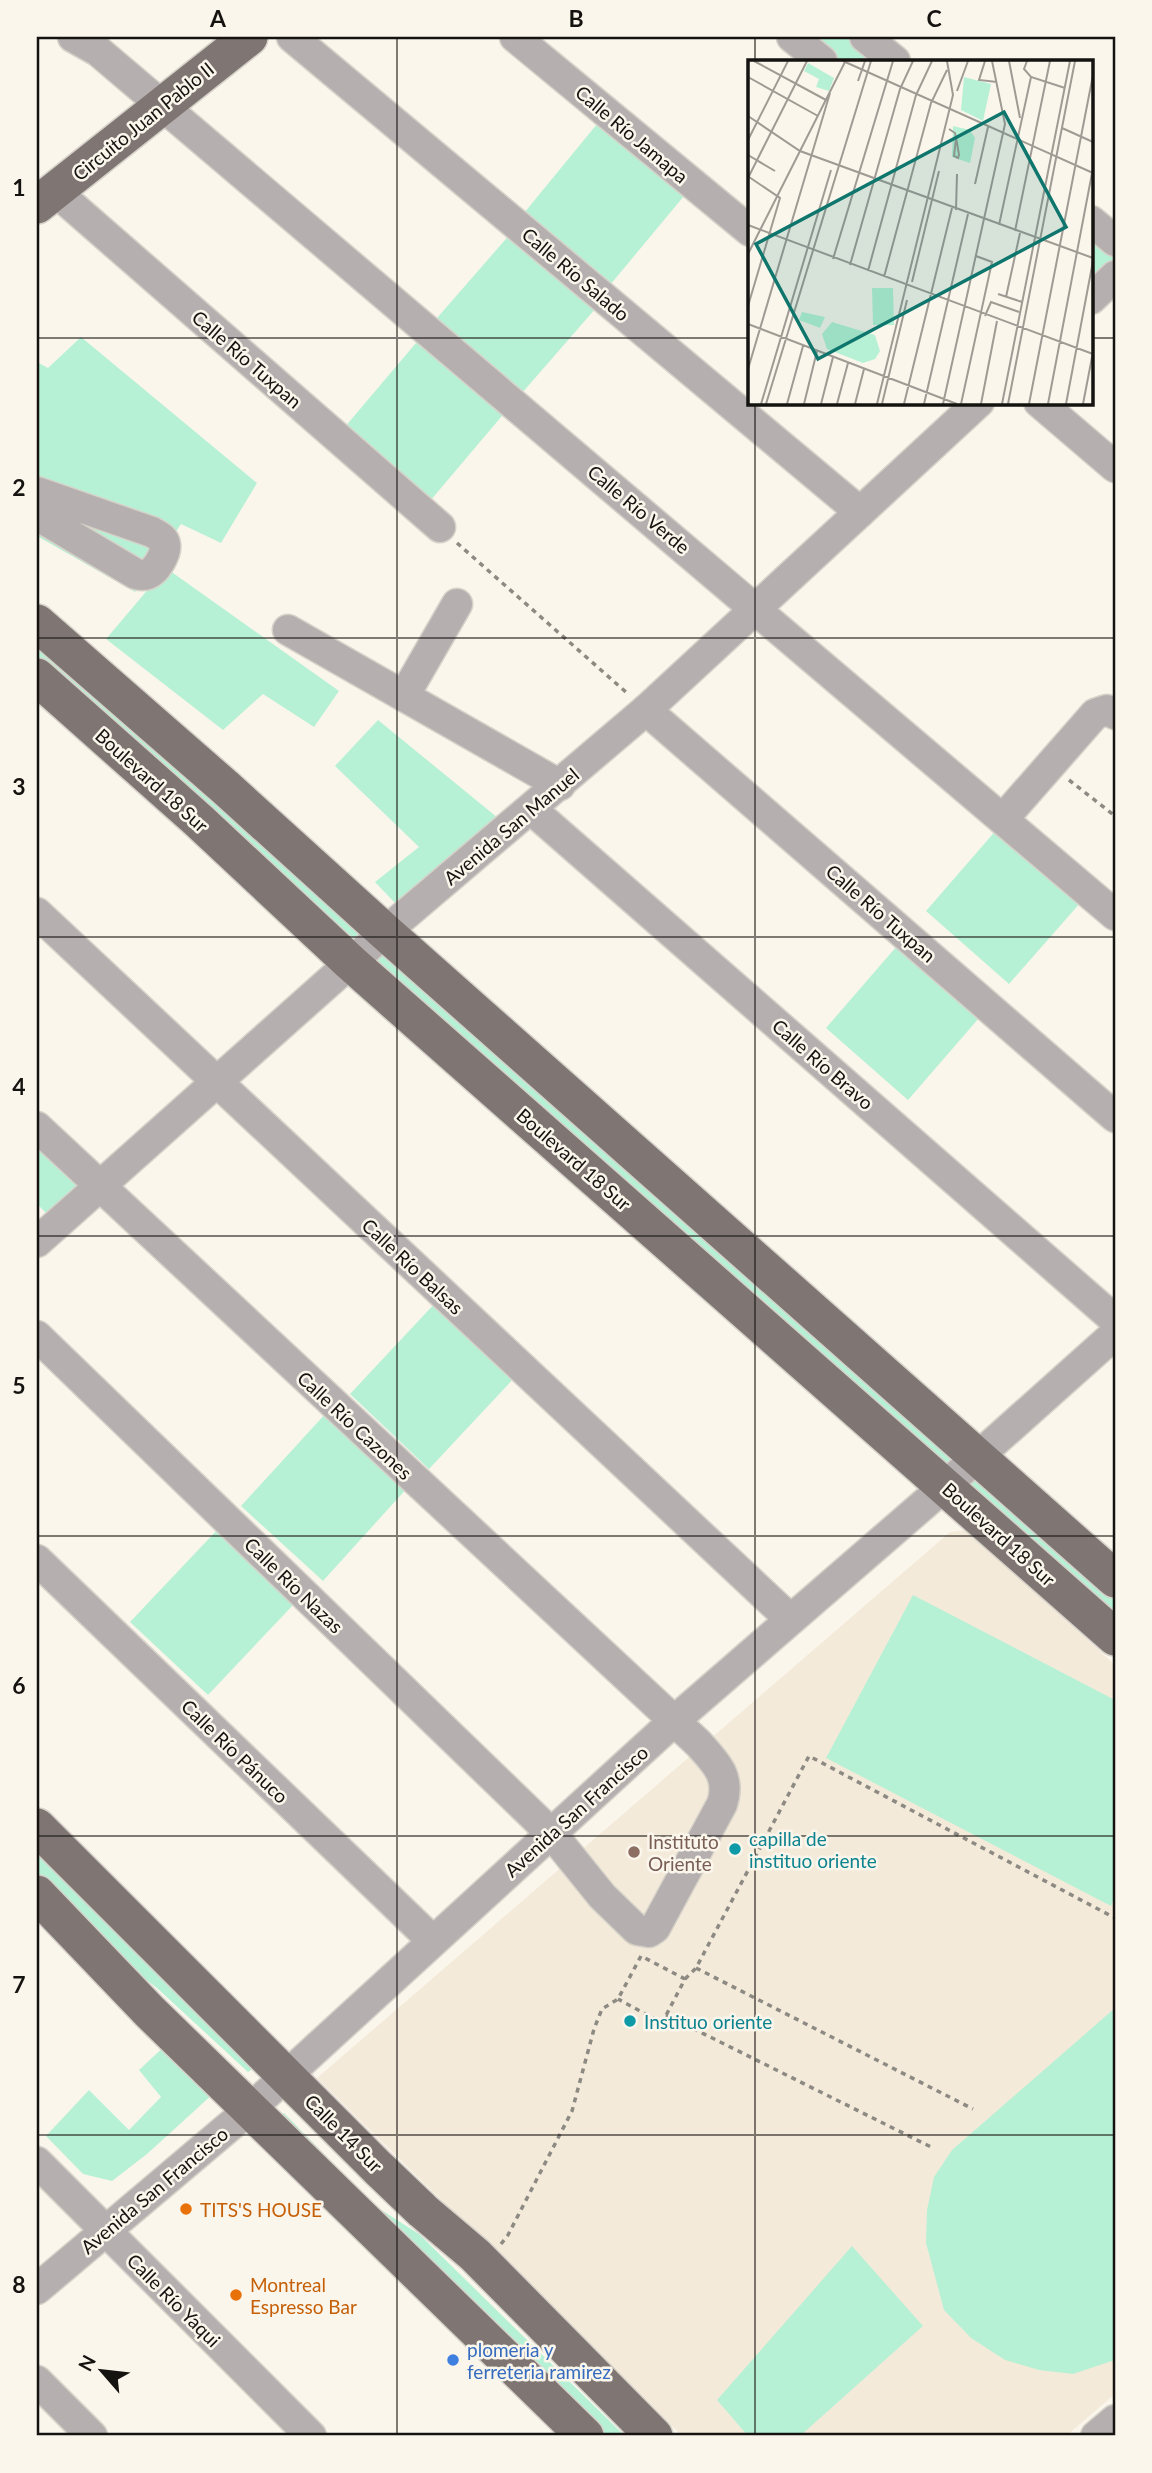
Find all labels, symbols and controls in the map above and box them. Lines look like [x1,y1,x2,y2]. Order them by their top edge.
text: A [209,4,227,32]
text: B [568,4,584,32]
text: C [926,4,942,32]
street label: Circuito Juan Pablo II [68,57,218,185]
inset map [748,60,1092,404]
street label: Calle Río Jamapa [571,80,693,188]
text: 1 [12,173,26,201]
street label: Calle Río Salado [518,222,634,326]
street label: Calle Río Tuxpan [188,305,306,413]
street label: Calle Río Verde [583,460,695,558]
text: 2 [12,473,26,501]
street label: Boulevard 18 Sur [91,723,213,837]
street label: Avenida San Manuel [439,763,583,889]
text: 3 [12,772,26,800]
street label: Calle Río Tuxpan [822,859,940,967]
street label: Calle Río Bravo [768,1014,878,1114]
text: 4 [12,1072,26,1100]
street label: Boulevard 18 Sur [512,1103,636,1215]
street label: Calle Río Balsas [358,1213,468,1319]
street label: Calle Río Cazones [293,1366,417,1484]
text: 5 [12,1371,26,1399]
street label: Boulevard 18 Sur [938,1477,1060,1591]
street label: Calle Río Nazas [240,1532,348,1638]
text: 6 [12,1671,26,1699]
street label: Calle Río Pánuco [177,1694,293,1808]
street label: Avenida San Francisco [500,1741,652,1881]
place label: capilla de instituo oriente [749,1827,877,1872]
place label: Instituto Oriente [648,1830,719,1875]
marker: capilla de instituo oriente [727,1841,743,1857]
marker: Instituto Oriente [626,1844,642,1860]
text: 7 [12,1970,26,1998]
place label: Instituo oriente [644,2010,772,2033]
marker: Instituo oriente [622,2013,638,2029]
street label: Calle 14 Sur [300,2089,388,2177]
street label: Avenida San Francisco [76,2122,232,2258]
place label: TITS'S HOUSE [200,2198,322,2221]
marker: TITS'S HOUSE [178,2201,194,2217]
street label: Calle Río Yaqui [123,2249,225,2351]
text: 8 [12,2270,26,2298]
place label: Montreal Espresso Bar [250,2273,357,2318]
marker: Montreal Espresso Bar [228,2287,244,2303]
north arrow [66,2336,136,2406]
place label: plomeria y ferreteria ramirez [467,2338,611,2383]
text: N [73,2351,100,2375]
marker: plomeria y ferreteria ramirez [445,2352,461,2368]

